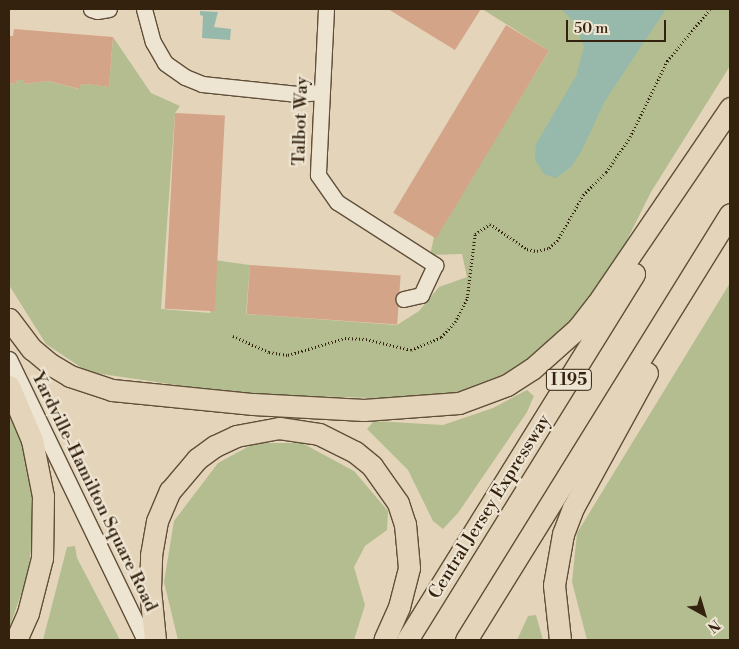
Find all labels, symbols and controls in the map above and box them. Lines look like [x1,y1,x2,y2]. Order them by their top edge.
scale bar [569,10,669,42]
text: 50 m [574,19,608,38]
street label: Talbot Way [289,76,313,166]
road number: I 195 [545,366,593,394]
street label: Yardville-Hamilton Square Road [26,369,162,615]
street label: Central Jersey Expressway [424,411,556,603]
north arrow [679,589,729,639]
text: N [703,615,723,636]

